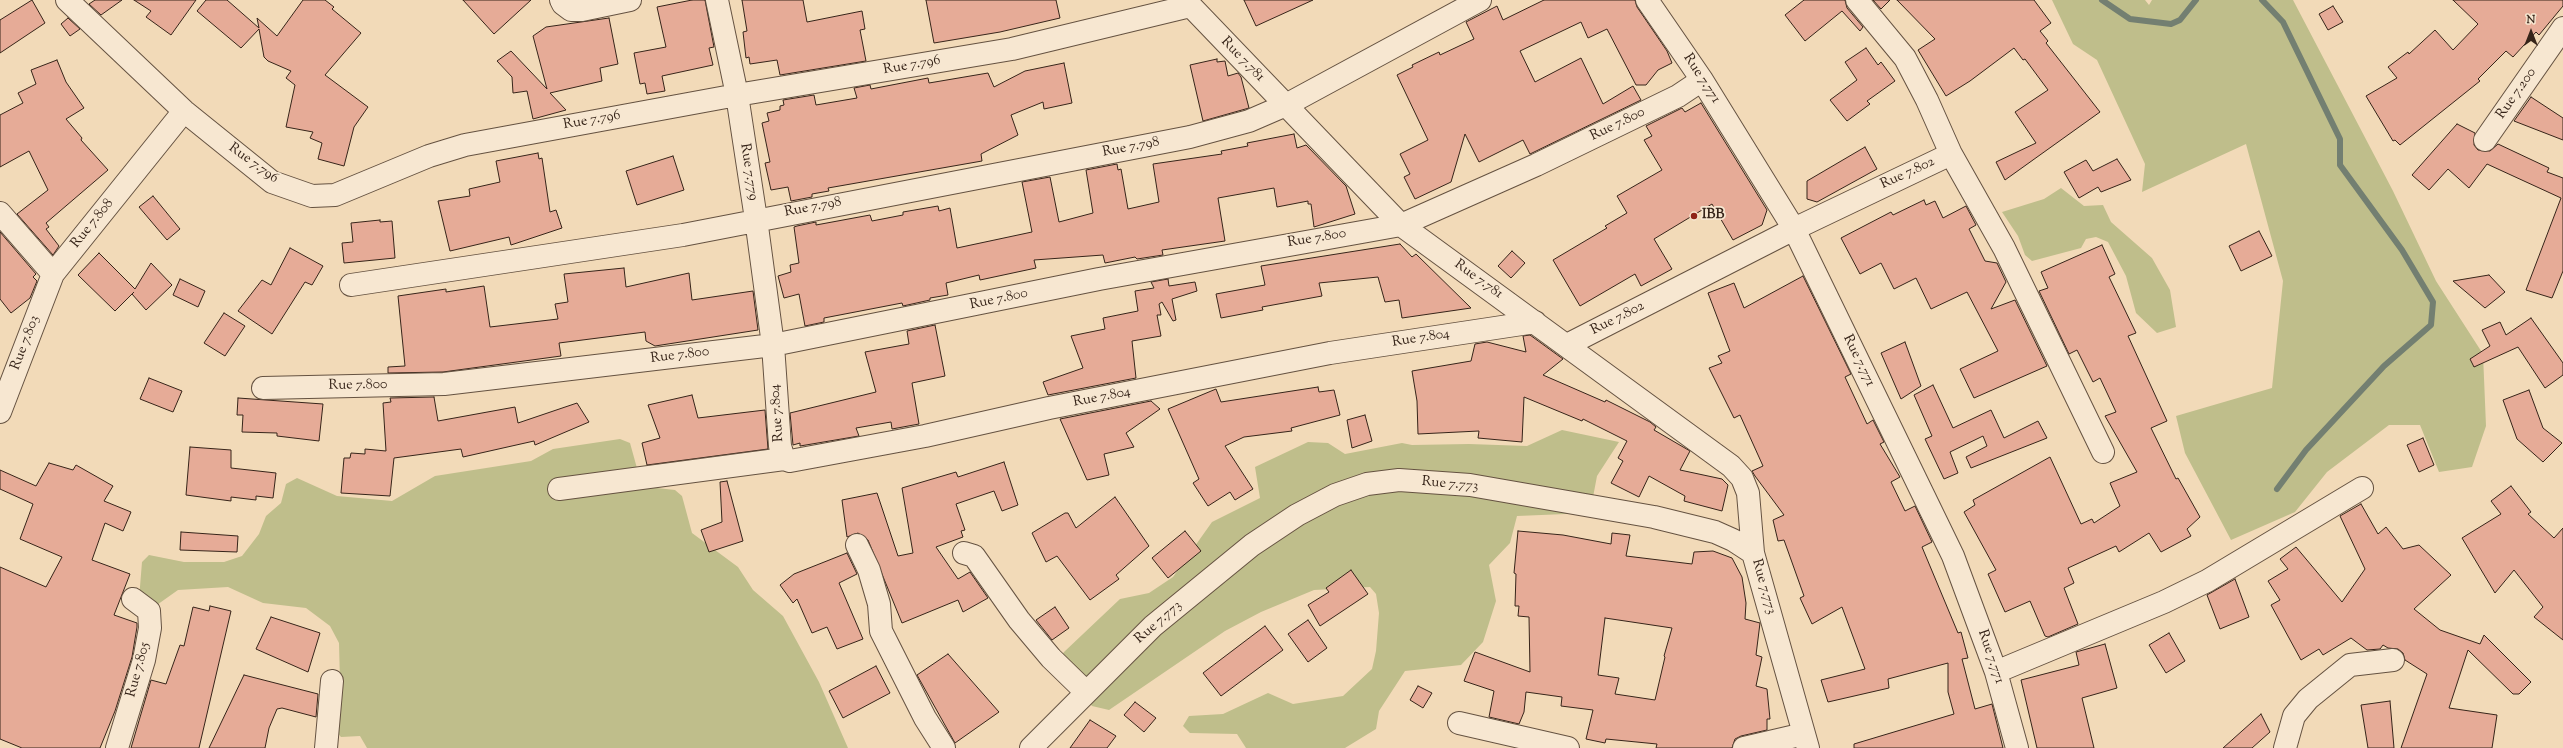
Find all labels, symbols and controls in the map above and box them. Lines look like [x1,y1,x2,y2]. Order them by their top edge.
north arrow [2511,12,2551,52]
text: N [2527,12,2535,28]
street label: Rue 7.781 [1217,34,1267,86]
street label: Rue 7.771 [1679,51,1723,107]
street label: Rue 7.796 [882,53,942,79]
street label: Rue 7.200 [2493,65,2541,123]
street label: Rue 7.800 [1588,105,1648,145]
street label: Rue 7.796 [562,108,622,134]
street label: Rue 7.798 [1101,134,1161,162]
street label: Rue 7.796 [225,140,281,188]
street label: Rue 7.779 [735,142,761,202]
street label: Rue 7.802 [1878,154,1938,194]
street label: Rue 7.798 [783,194,843,222]
street label: Rue 7.808 [68,196,118,252]
place label: IBB [1702,208,1724,224]
marker: IBB [1689,211,1699,221]
street label: Rue 7.800 [1287,226,1347,252]
street label: Rue 7.781 [1450,257,1506,303]
street label: Rue 7.800 [968,286,1030,314]
street label: Rue 7.802 [1588,298,1648,340]
street label: Rue 7.803 [8,313,44,373]
street label: Rue 7.804 [1391,326,1451,352]
street label: Rue 7.771 [1838,332,1878,390]
street label: Rue 7.800 [650,344,710,368]
street label: Rue 7.800 [328,377,388,395]
street label: Rue 7.804 [768,384,788,442]
street label: Rue 7.804 [1072,384,1132,412]
street label: Rue 7.773 [1421,474,1479,496]
street label: Rue 7.773 [1747,557,1779,617]
street label: Rue 7.773 [1132,598,1186,648]
street label: Rue 7.771 [1973,628,2007,686]
street label: Rue 7.805 [124,641,154,699]

